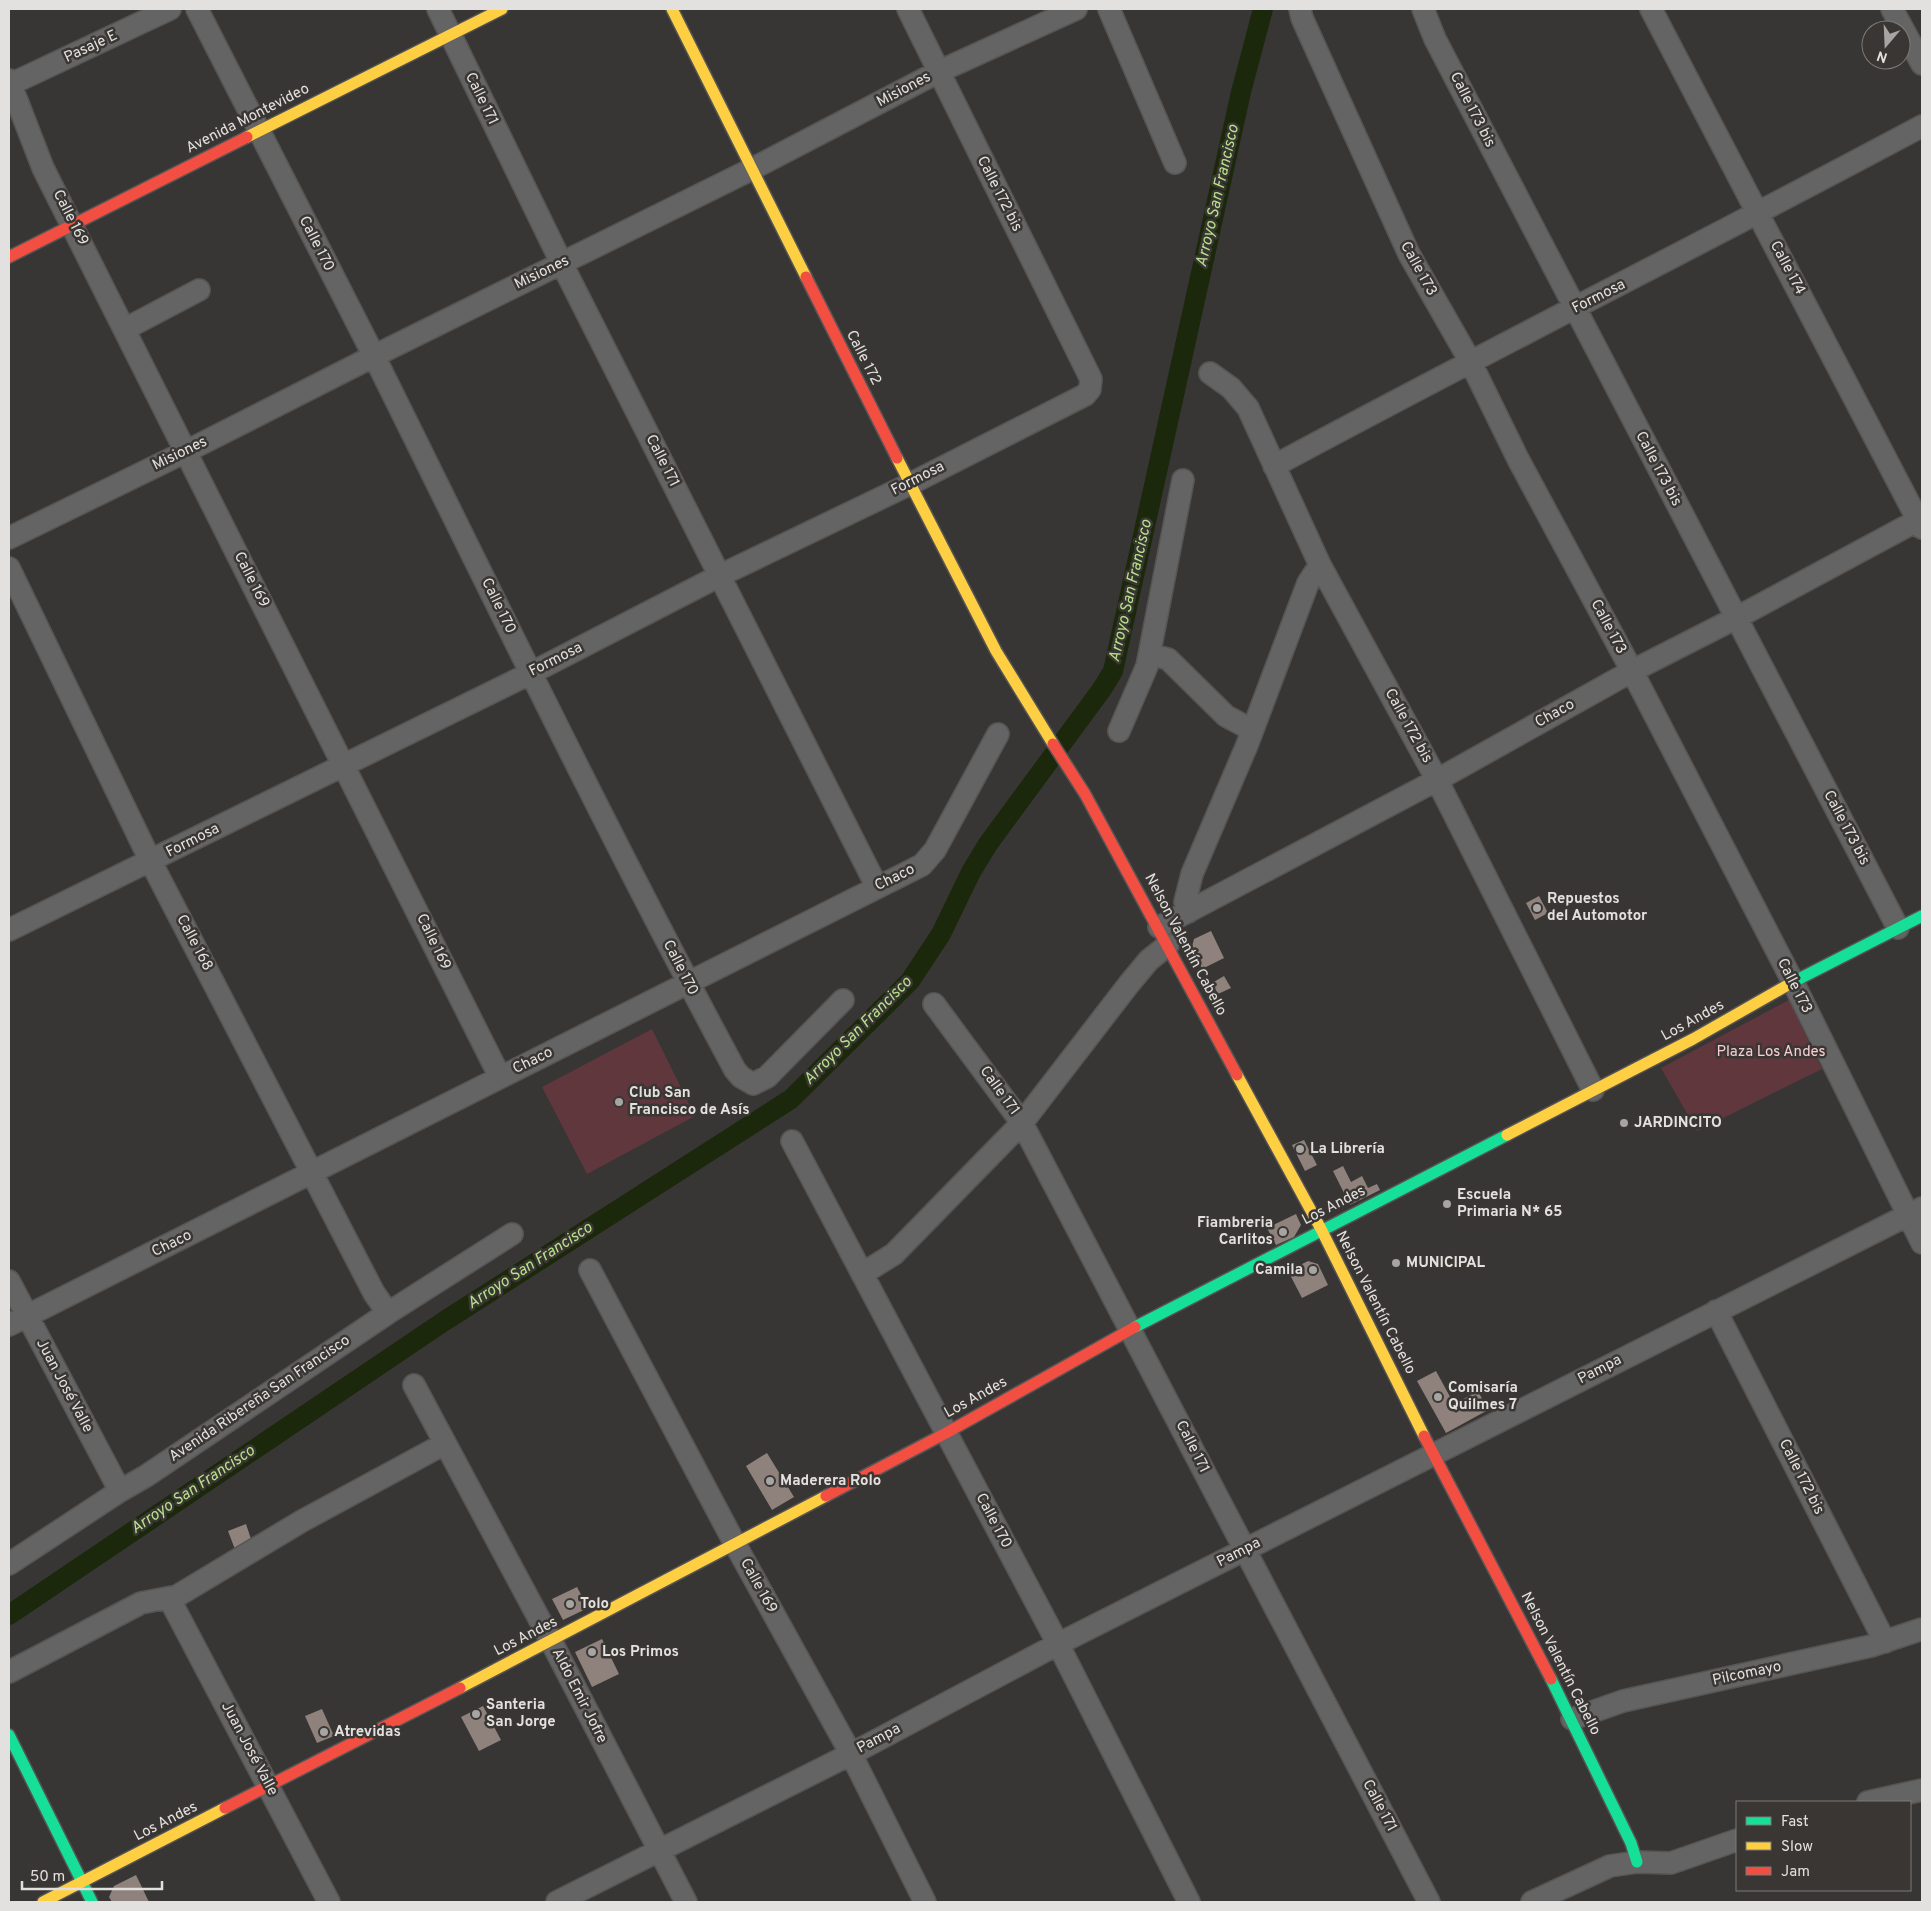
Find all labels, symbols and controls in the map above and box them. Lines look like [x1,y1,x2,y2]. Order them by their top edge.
north arrow [1861,20,1911,70]
street label: Pasaje E [61,26,121,68]
text: N [1875,46,1890,66]
street label: Misiones [874,68,934,112]
street label: Calle 173 bis [1445,69,1499,151]
street label: Calle 171 [460,70,502,128]
street label: Avenida Montevideo [183,80,313,158]
water label: Arroyo San Francisco [1192,122,1244,269]
street label: Calle 172 bis [972,153,1026,235]
street label: Calle 169 [48,187,92,249]
street label: Calle 170 [294,213,338,275]
street label: Calle 173 [1395,238,1441,300]
street label: Calle 174 [1765,238,1809,298]
street label: Misiones [511,252,573,294]
street label: Formosa [1569,276,1629,318]
street label: Calle 172 [841,327,885,389]
street label: Calle 173 bis [1630,428,1686,510]
street label: Calle 171 [641,432,683,490]
street label: Misiones [149,433,211,475]
street label: Formosa [888,458,948,500]
water label: Arroyo San Francisco [1105,517,1157,664]
street label: Calle 169 [229,549,273,611]
street label: Calle 170 [476,575,520,637]
street label: Calle 173 [1586,596,1630,658]
street label: Formosa [526,639,586,681]
street label: Calle 172 bis [1380,685,1436,767]
street label: Chaco [1532,695,1578,733]
street label: Calle 173 bis [1818,787,1874,869]
street label: Formosa [163,820,223,862]
street label: Chaco [872,860,918,896]
street label: Nelson Valentín Cabello [1139,871,1231,1019]
place label: Repuestos del Automotor [1547,890,1648,926]
marker: Repuestos del Automotor [1531,902,1543,914]
street label: Calle 169 [411,911,455,973]
street label: Calle 168 [171,912,217,974]
street label: Calle 170 [658,937,702,999]
street label: Calle 173 [1772,955,1816,1017]
water label: Arroyo San Francisco [800,972,917,1089]
street label: Los Andes [1658,996,1728,1046]
street label: Chaco [510,1043,556,1079]
park label: Plaza Los Andes [1716,1043,1826,1062]
street label: Calle 171 [975,1063,1023,1119]
place label: Club San Francisco de Asís [629,1084,750,1120]
marker: Club San Francisco de Asís [613,1096,625,1108]
place label: JARDINCITO [1634,1114,1722,1133]
marker: JARDINCITO [1618,1117,1630,1129]
place label: La Librería [1310,1140,1385,1159]
marker: La Librería [1294,1143,1306,1155]
street label: Los Andes [1299,1182,1369,1230]
place label: Escuela Primaria N* 65 [1457,1186,1562,1222]
marker: Escuela Primaria N* 65 [1441,1198,1453,1210]
place label: Fiambreria Carlitos [1197,1214,1273,1250]
water label: Arroyo San Francisco [464,1218,597,1314]
street label: Chaco [149,1226,195,1262]
marker: Fiambreria Carlitos [1277,1226,1289,1238]
street label: Nelson Valentín Cabello [1331,1228,1419,1378]
place label: MUNICIPAL [1406,1254,1486,1273]
marker: MUNICIPAL [1390,1257,1402,1269]
place label: Camila [1255,1261,1303,1280]
marker: Camila [1307,1264,1319,1276]
street label: Avenida Ribereña San Francisco [166,1331,354,1467]
street label: Juan José Valle [31,1336,97,1436]
street label: Pampa [1575,1351,1625,1389]
street label: Los Andes [941,1373,1011,1423]
place label: Comisaría Quilmes 7 [1448,1379,1518,1415]
marker: Comisaría Quilmes 7 [1432,1391,1444,1403]
street label: Calle 171 [1171,1418,1213,1476]
street label: Calle 172 bis [1774,1436,1828,1518]
water label: Arroyo San Francisco [127,1441,259,1539]
place label: Maderera Rolo [780,1472,881,1491]
marker: Maderera Rolo [764,1475,776,1487]
street label: Calle 170 [971,1490,1015,1552]
street label: Pampa [1214,1534,1264,1572]
street label: Calle 169 [735,1555,781,1617]
street label: Nelson Valentín Cabello [1516,1589,1604,1739]
place label: Tolo [580,1595,609,1614]
marker: Tolo [564,1598,576,1610]
street label: Los Andes [491,1613,561,1661]
place label: Los Primos [602,1643,679,1662]
street label: Aldo Emir Jofre [547,1645,611,1747]
marker: Los Primos [586,1646,598,1658]
street label: Pilcomayo [1711,1657,1783,1691]
place label: Santeria San Jorge [486,1696,556,1732]
street label: Juan José Valle [216,1699,282,1799]
marker: Santeria San Jorge [470,1708,482,1720]
street label: Pampa [854,1720,904,1758]
place label: Atrevidas [334,1723,401,1742]
marker: Atrevidas [318,1726,330,1738]
street label: Calle 171 [1357,1777,1401,1835]
street label: Los Andes [131,1798,201,1846]
legend [1736,1801,1911,1891]
text: Fast [1781,1813,1809,1832]
text: Slow [1781,1838,1813,1857]
scale bar [22,1858,162,1890]
text: Jam [1781,1863,1810,1882]
text: 50 m [30,1868,65,1887]

